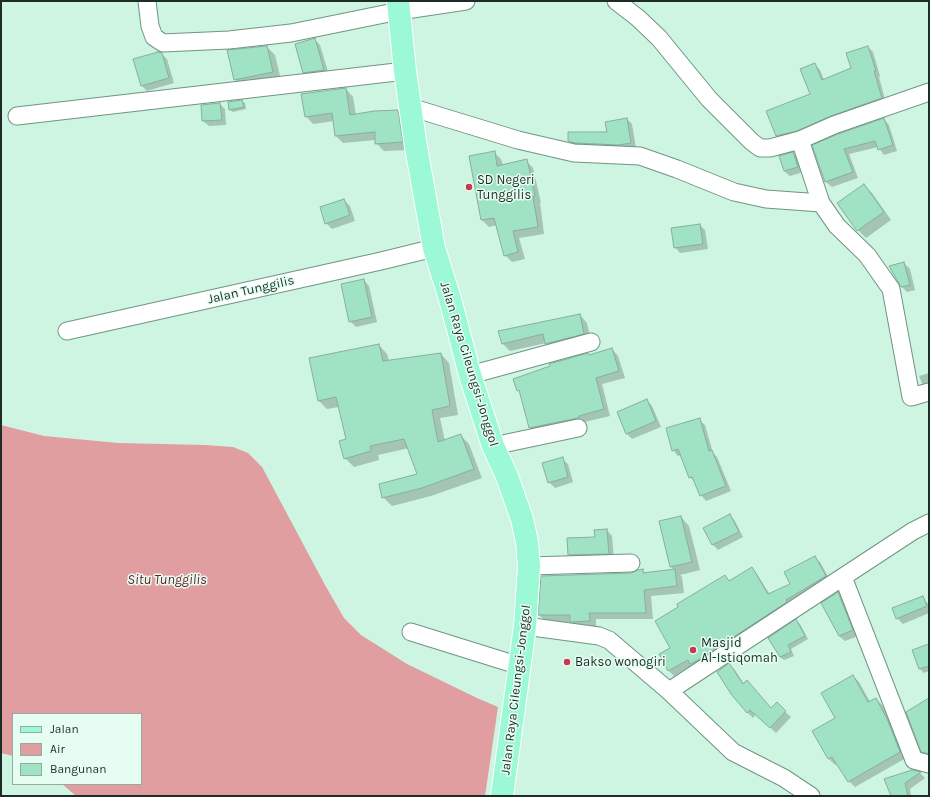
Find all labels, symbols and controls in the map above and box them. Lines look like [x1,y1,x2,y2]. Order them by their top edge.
place label: SD Negeri Tunggilis [477,172,535,203]
marker: SD Negeri Tunggilis [464,182,474,192]
street label: Jalan Tunggilis [206,272,296,308]
street label: Jalan Raya Cileungsi-Jonggol [436,280,502,448]
water label: Situ Tunggilis [127,572,207,588]
street label: Jalan Raya Cileungsi-Jonggol [498,604,534,776]
place label: Masjid Al-Istiqomah [701,635,778,666]
marker: Masjid Al-Istiqomah [688,645,698,655]
place label: Bakso wonogiri [575,654,666,670]
marker: Bakso wonogiri [562,657,572,667]
legend [12,713,142,785]
text: Jalan [50,722,79,736]
text: Air [50,742,65,756]
text: Bangunan [50,762,106,776]

